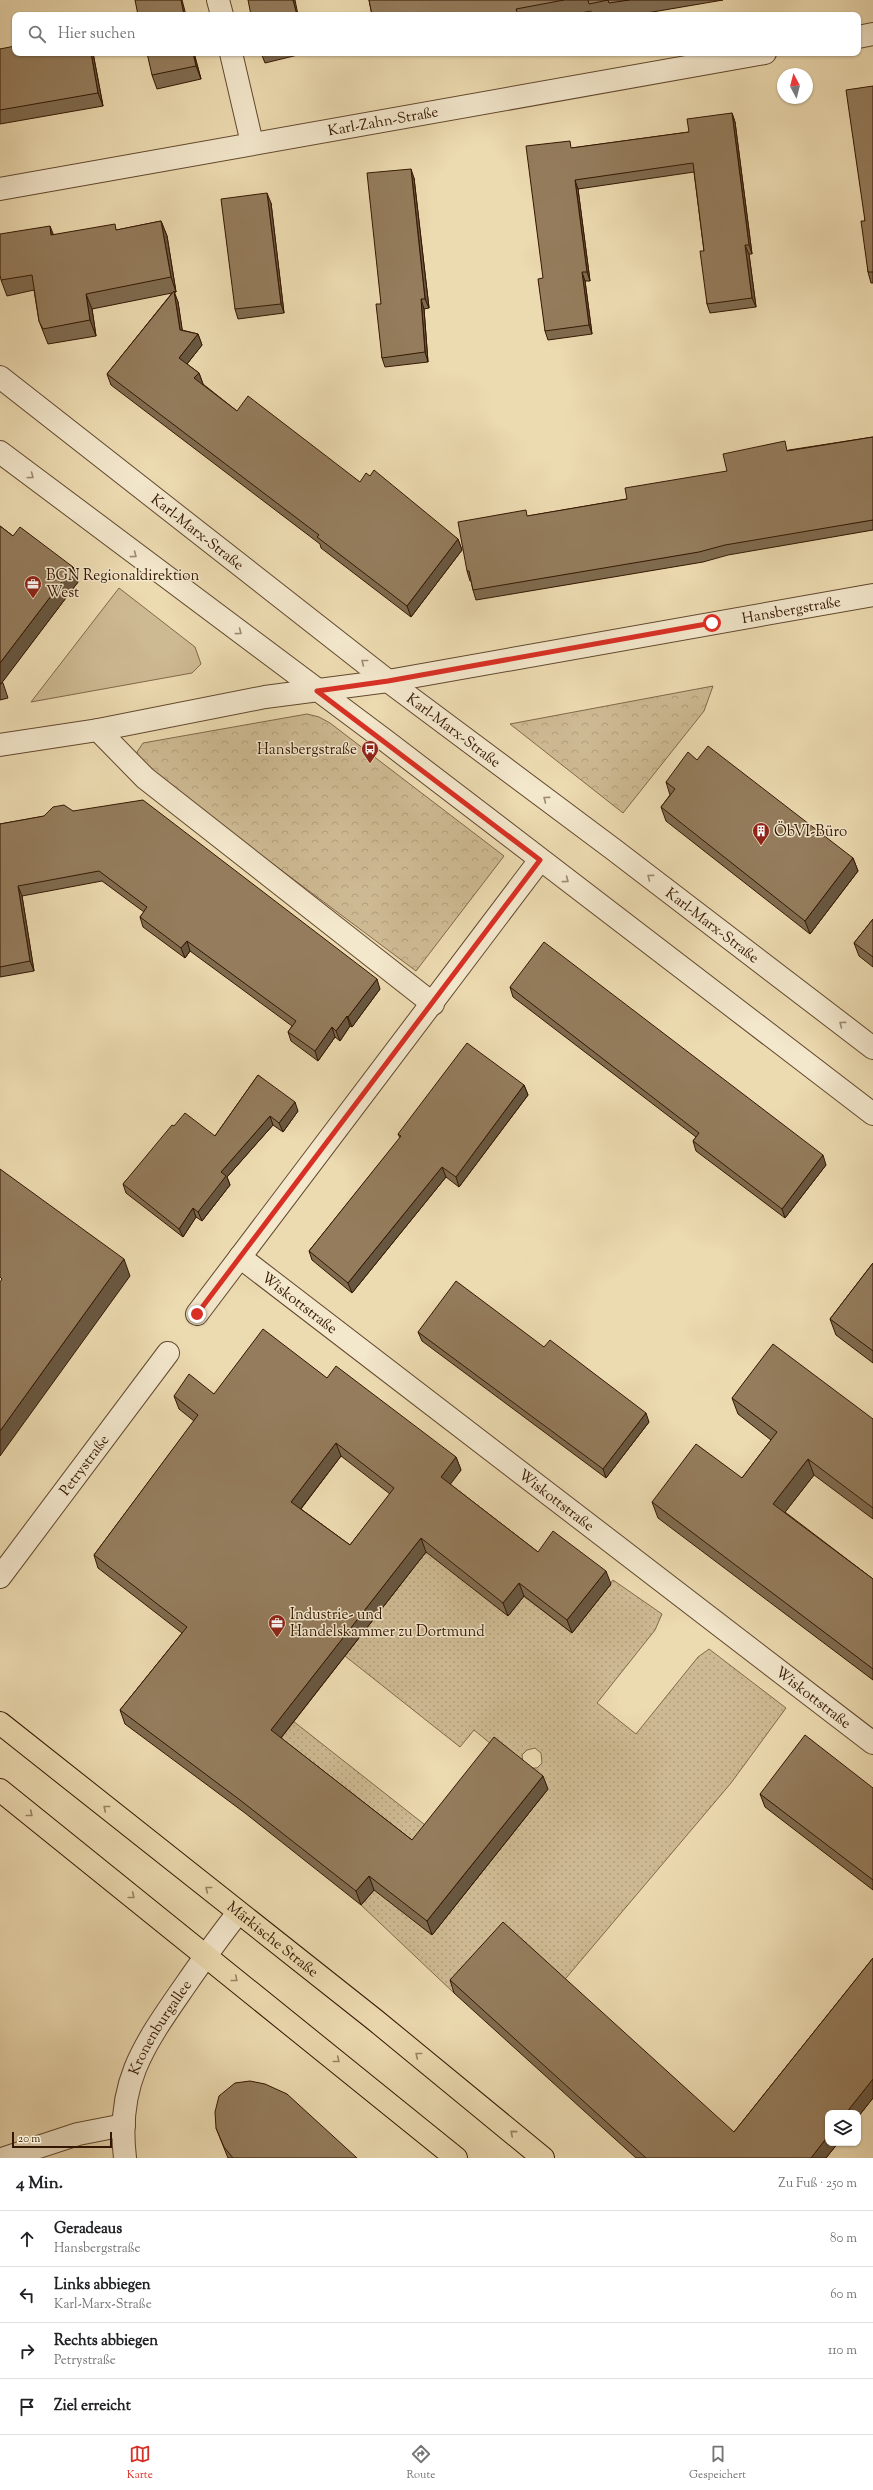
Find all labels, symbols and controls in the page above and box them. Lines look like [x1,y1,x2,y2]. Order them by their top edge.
search box [12,12,861,56]
icon: search [26,23,48,45]
text: Hier suchen [58,24,136,45]
north arrow [777,68,813,104]
street label: Karl-Zahn-Straße [326,102,440,143]
one-way arrow [27,471,34,479]
street label: Karl-Marx-Straße [146,490,248,576]
one-way arrow [130,550,137,557]
place label: BGN Regionaldirektion West [46,566,199,604]
office icon: BGN Regionaldirektion West [23,574,43,599]
street label: Hansbergstraße [740,592,843,630]
route start [703,614,721,632]
one-way arrow [234,628,241,635]
one-way arrow [361,660,368,667]
street label: Karl-Marx-Straße [401,689,504,774]
bus stop icon: Hansbergstraße [360,739,380,764]
place label: Hansbergstraße [257,740,357,761]
one-way arrow [543,796,550,803]
building icon: ÖbVI-Büro [751,821,771,846]
place label: ÖbVI-Büro [774,821,847,843]
one-way arrow [647,874,654,881]
one-way arrow [561,875,568,882]
street label: Karl-Marx-Straße [660,884,763,969]
one-way arrow [839,1021,846,1029]
street label: Wiskottstraße [256,1268,341,1340]
route end [188,1305,206,1323]
street label: Petrystraße [55,1431,115,1501]
street label: Wiskottstraße [513,1465,598,1537]
place label: Industrie- und Handelskammer zu Dortmund [290,1605,485,1643]
office icon: Industrie- und Handelskammer zu Dortmund [267,1613,287,1638]
street label: Wiskottstraße [770,1663,855,1734]
one-way arrow [103,1805,110,1812]
one-way arrow [26,1810,33,1817]
one-way arrow [205,1886,212,1893]
one-way arrow [127,1891,134,1898]
street label: Märkische Straße [222,1897,322,1983]
one-way arrow [231,1974,238,1981]
street label: Kronenburgallee [125,1976,198,2078]
one-way arrow [416,2052,423,2059]
one-way arrow [332,2056,339,2063]
map controls [825,2110,861,2146]
button: layers [825,2110,861,2146]
scale bar [12,2130,112,2149]
one-way arrow [511,2130,518,2137]
text: 20 m [18,2131,40,2147]
text: 4 Min. [16,2172,63,2196]
text: Zu Fuß · 250 m [778,2175,857,2193]
text: Geradeaus [54,2219,122,2240]
icon: ahead [16,2228,38,2250]
text: 80 m [830,2230,857,2248]
text: Hansbergstraße [54,2240,141,2258]
text: Links abbiegen [54,2275,151,2296]
icon: left [16,2284,38,2306]
text: 60 m [830,2286,857,2304]
text: Karl-Marx-Straße [54,2296,152,2314]
text: Rechts abbiegen [54,2331,158,2352]
icon: right [16,2340,38,2362]
text: 110 m [828,2342,857,2360]
text: Petrystraße [54,2352,116,2370]
icon: arrive [16,2396,38,2418]
text: Ziel erreicht [54,2396,131,2417]
tab: Karte [127,2443,153,2483]
tab: Route [407,2443,435,2483]
tab: Gespeichert [689,2443,746,2483]

